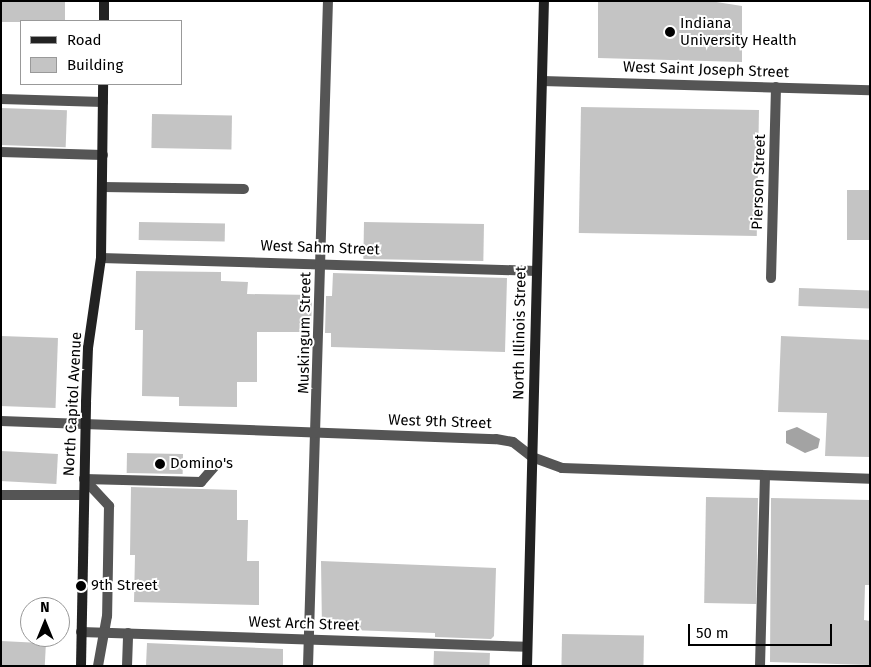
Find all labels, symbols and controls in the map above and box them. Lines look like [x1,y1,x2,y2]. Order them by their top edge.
place label: Indiana University Health [680,14,797,49]
legend [20,20,182,85]
marker: Indiana University Health [664,26,676,38]
text: Road [67,31,102,49]
text: Building [67,56,123,74]
street label: West Saint Joseph Street [623,58,789,82]
street label: Pierson Street [748,134,770,230]
street label: West Sahm Street [260,237,380,259]
street label: North Illinois Street [510,266,530,400]
street label: Muskingum Street [295,272,315,394]
street label: North Capitol Avenue [60,331,86,477]
street label: West 9th Street [388,411,492,433]
place label: Domino's [170,455,233,473]
marker: Domino's [154,458,166,470]
place label: 9th Street [91,577,158,595]
marker: 9th Street [75,580,87,592]
north arrow [20,597,70,647]
text: N [40,599,50,616]
street label: West Arch Street [248,613,360,635]
scale bar [691,614,835,646]
text: 50 m [696,624,729,642]

